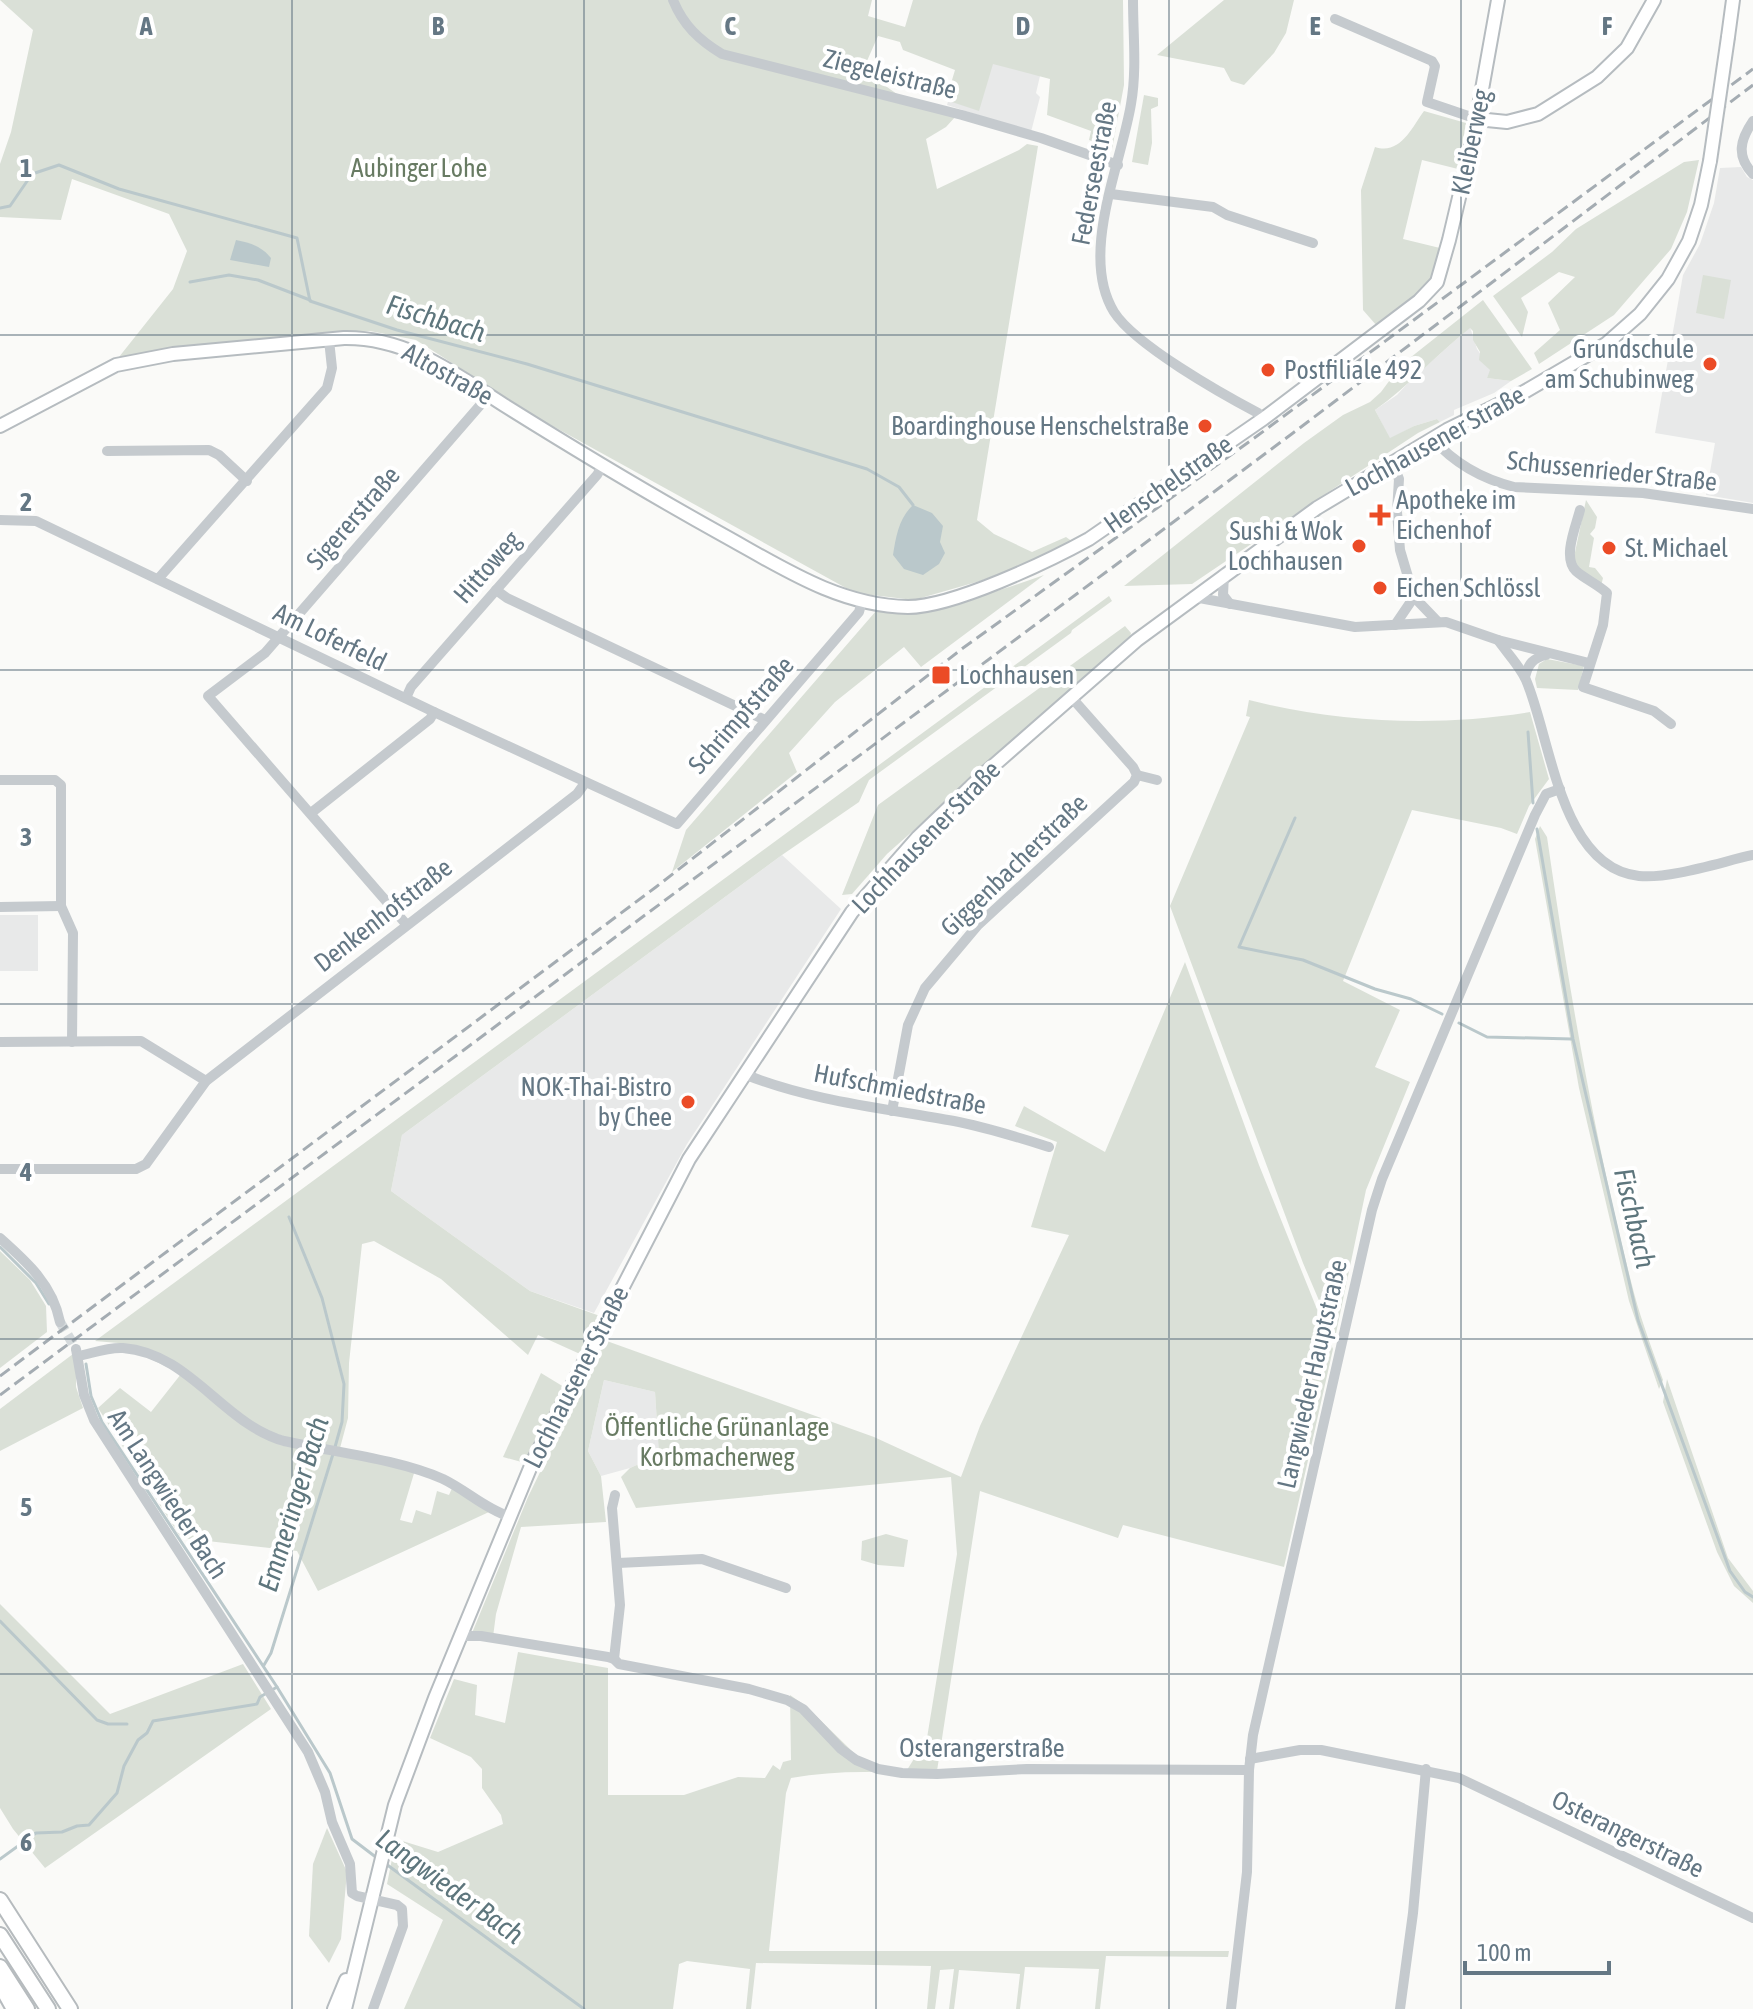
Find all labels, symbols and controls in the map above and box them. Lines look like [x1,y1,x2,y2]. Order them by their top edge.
text: A [139,11,153,41]
text: B [432,11,445,41]
text: C [724,11,736,41]
text: D [1016,11,1030,41]
text: E [1309,11,1321,41]
text: F [1602,11,1613,41]
street label: Ziegeleistraße [820,43,960,105]
street label: Kleiberweg [1445,86,1497,198]
street label: Federseestraße [1065,98,1123,248]
text: 1 [20,153,32,183]
park label: Aubinger Lohe [351,153,487,183]
water label: Fischbach [383,288,490,348]
place label: Grundschule am Schubinweg [1545,334,1695,394]
street label: Altostraße [397,337,499,411]
place label: Postfiliale 492 [1284,355,1422,385]
marker: Grundschule am Schubinweg [1701,355,1719,373]
marker: Postfiliale 492 [1259,361,1277,379]
street label: Lochhausener Straße [1340,379,1530,503]
place label: Boardinghouse Henschelstraße [891,411,1189,441]
marker: Boardinghouse Henschelstraße [1196,417,1214,435]
street label: Henschelstraße [1098,429,1238,539]
street label: Schussenrieder Straße [1506,445,1718,497]
street label: Sigererstraße [300,460,406,576]
place label: Apotheke im Eichenhof [1396,485,1516,545]
text: 2 [20,487,32,517]
marker: Apotheke im Eichenhof [1371,506,1389,524]
place label: Sushi & Wok Lochhausen [1228,516,1343,576]
street label: Hittoweg [447,524,527,609]
place label: St. Michael [1625,533,1728,563]
marker: Sushi & Wok Lochhausen [1350,537,1368,555]
marker: St. Michael [1600,539,1618,557]
place label: Eichen Schlössl [1396,573,1541,603]
marker: Eichen Schlössl [1371,579,1389,597]
street label: Am Loferfeld [269,597,391,677]
street label: Schrimpfstraße [682,650,800,780]
place label: Lochhausen [959,660,1074,690]
marker: Lochhausen [930,664,952,686]
street label: Lochhausener Straße [846,755,1006,919]
street label: Giggenbacherstraße [935,788,1093,942]
text: 3 [20,822,32,852]
street label: Denkenhofstraße [308,852,458,978]
street label: Hufschmiedstraße [811,1058,989,1120]
place label: NOK-Thai-Bistro by Chee [521,1072,672,1132]
marker: NOK-Thai-Bistro by Chee [679,1093,697,1111]
text: 4 [19,1157,32,1187]
water label: Fischbach [1608,1165,1662,1272]
street label: Langwieder Hauptstraße [1271,1257,1353,1491]
street label: Lochhausener Straße [517,1281,635,1473]
street label: Am Langwieder Bach [102,1404,234,1584]
water label: Emmeringer Bach [251,1412,335,1595]
park label: Öffentliche Grünanlage Korbmacherweg [605,1412,829,1472]
text: 5 [20,1492,32,1522]
street label: Osterangerstraße [899,1733,1065,1763]
street label: Osterangerstraße [1547,1784,1709,1884]
water label: Langwieder Bach [370,1822,530,1950]
text: 6 [20,1827,32,1857]
scale bar [1465,1925,1609,1975]
text: 100 m [1477,1939,1531,1966]

